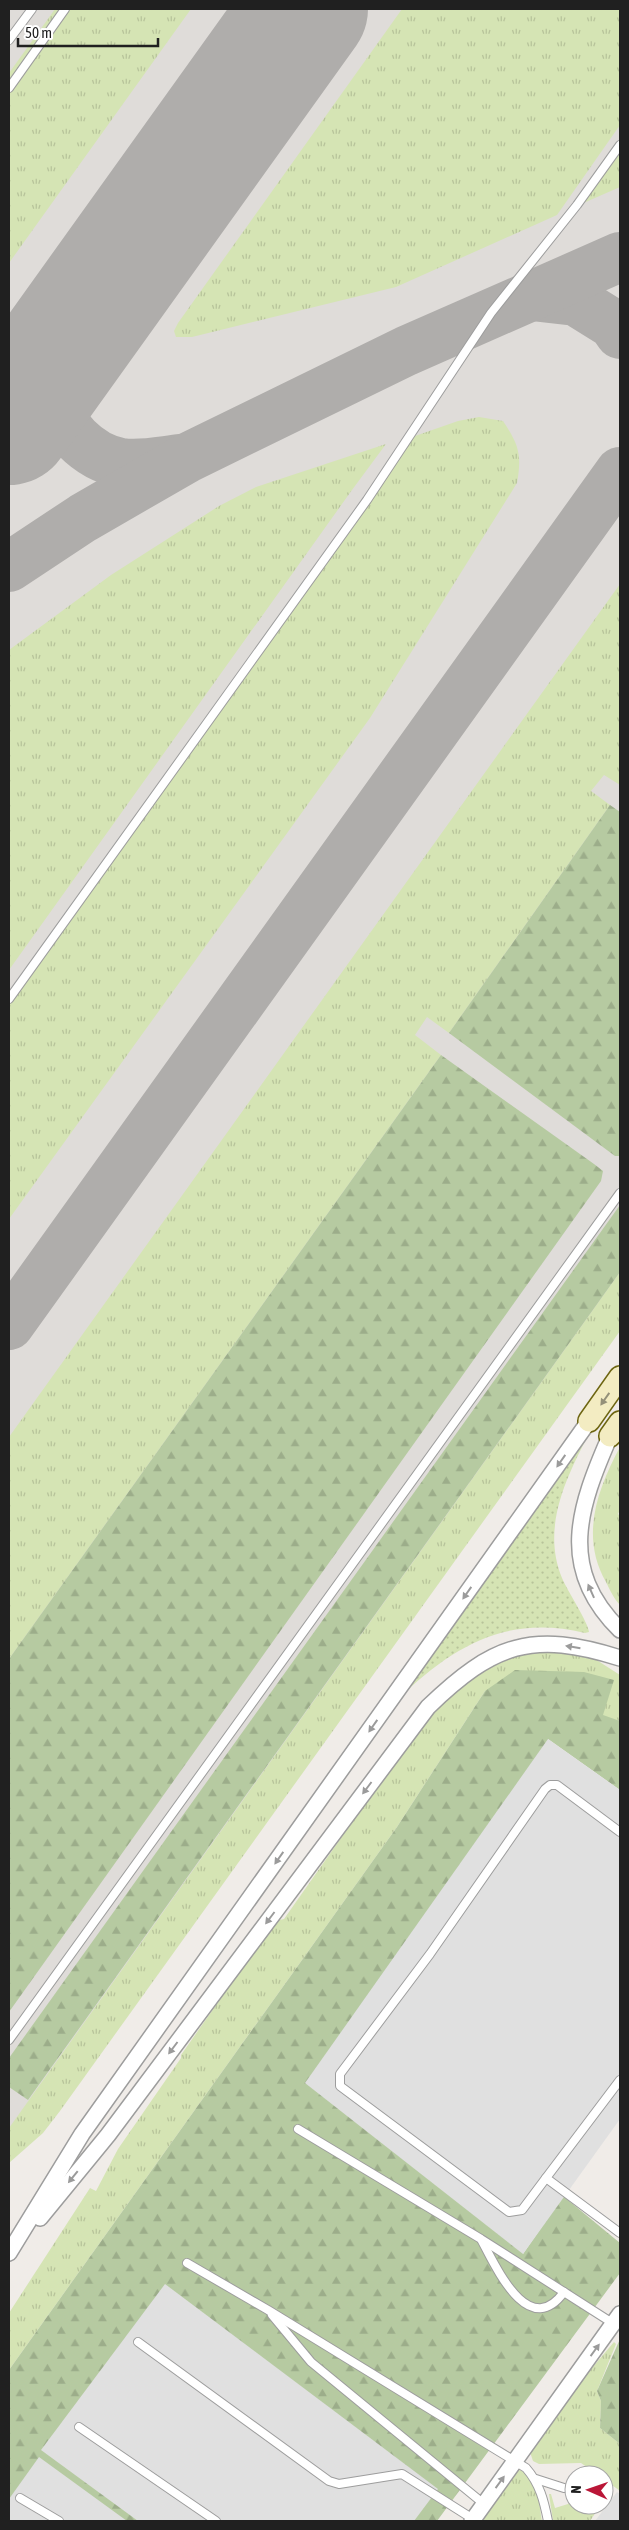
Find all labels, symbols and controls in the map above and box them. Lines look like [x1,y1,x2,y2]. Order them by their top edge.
scale bar [18,15,158,47]
text: 50 m [25,24,52,41]
one-way arrow [600,1392,610,1406]
one-way arrow [556,1454,566,1467]
one-way arrow [587,1584,595,1598]
one-way arrow [462,1586,472,1600]
one-way arrow [565,1642,581,1650]
one-way arrow [368,1719,378,1733]
one-way arrow [362,1781,373,1794]
one-way arrow [274,1851,284,1865]
one-way arrow [265,1911,275,1925]
one-way arrow [167,2041,178,2054]
one-way arrow [68,2170,79,2183]
one-way arrow [590,2343,600,2357]
north arrow [564,2465,614,2515]
one-way arrow [495,2475,505,2489]
text: N [568,2485,584,2494]

